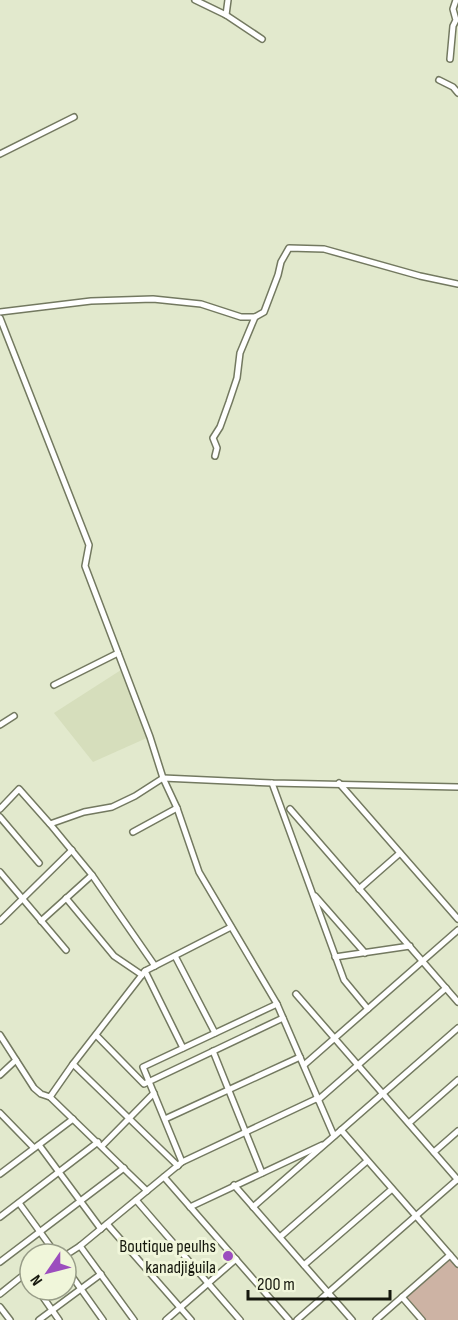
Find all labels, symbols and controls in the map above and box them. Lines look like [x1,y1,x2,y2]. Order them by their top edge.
place label: Boutique peulhs kanadjiguila [119,1236,216,1278]
north arrow [18,1242,78,1302]
marker: Boutique peulhs kanadjiguila [221,1249,235,1263]
scale bar [248,1263,390,1301]
text: N [27,1271,47,1289]
text: 200 m [257,1274,295,1295]

